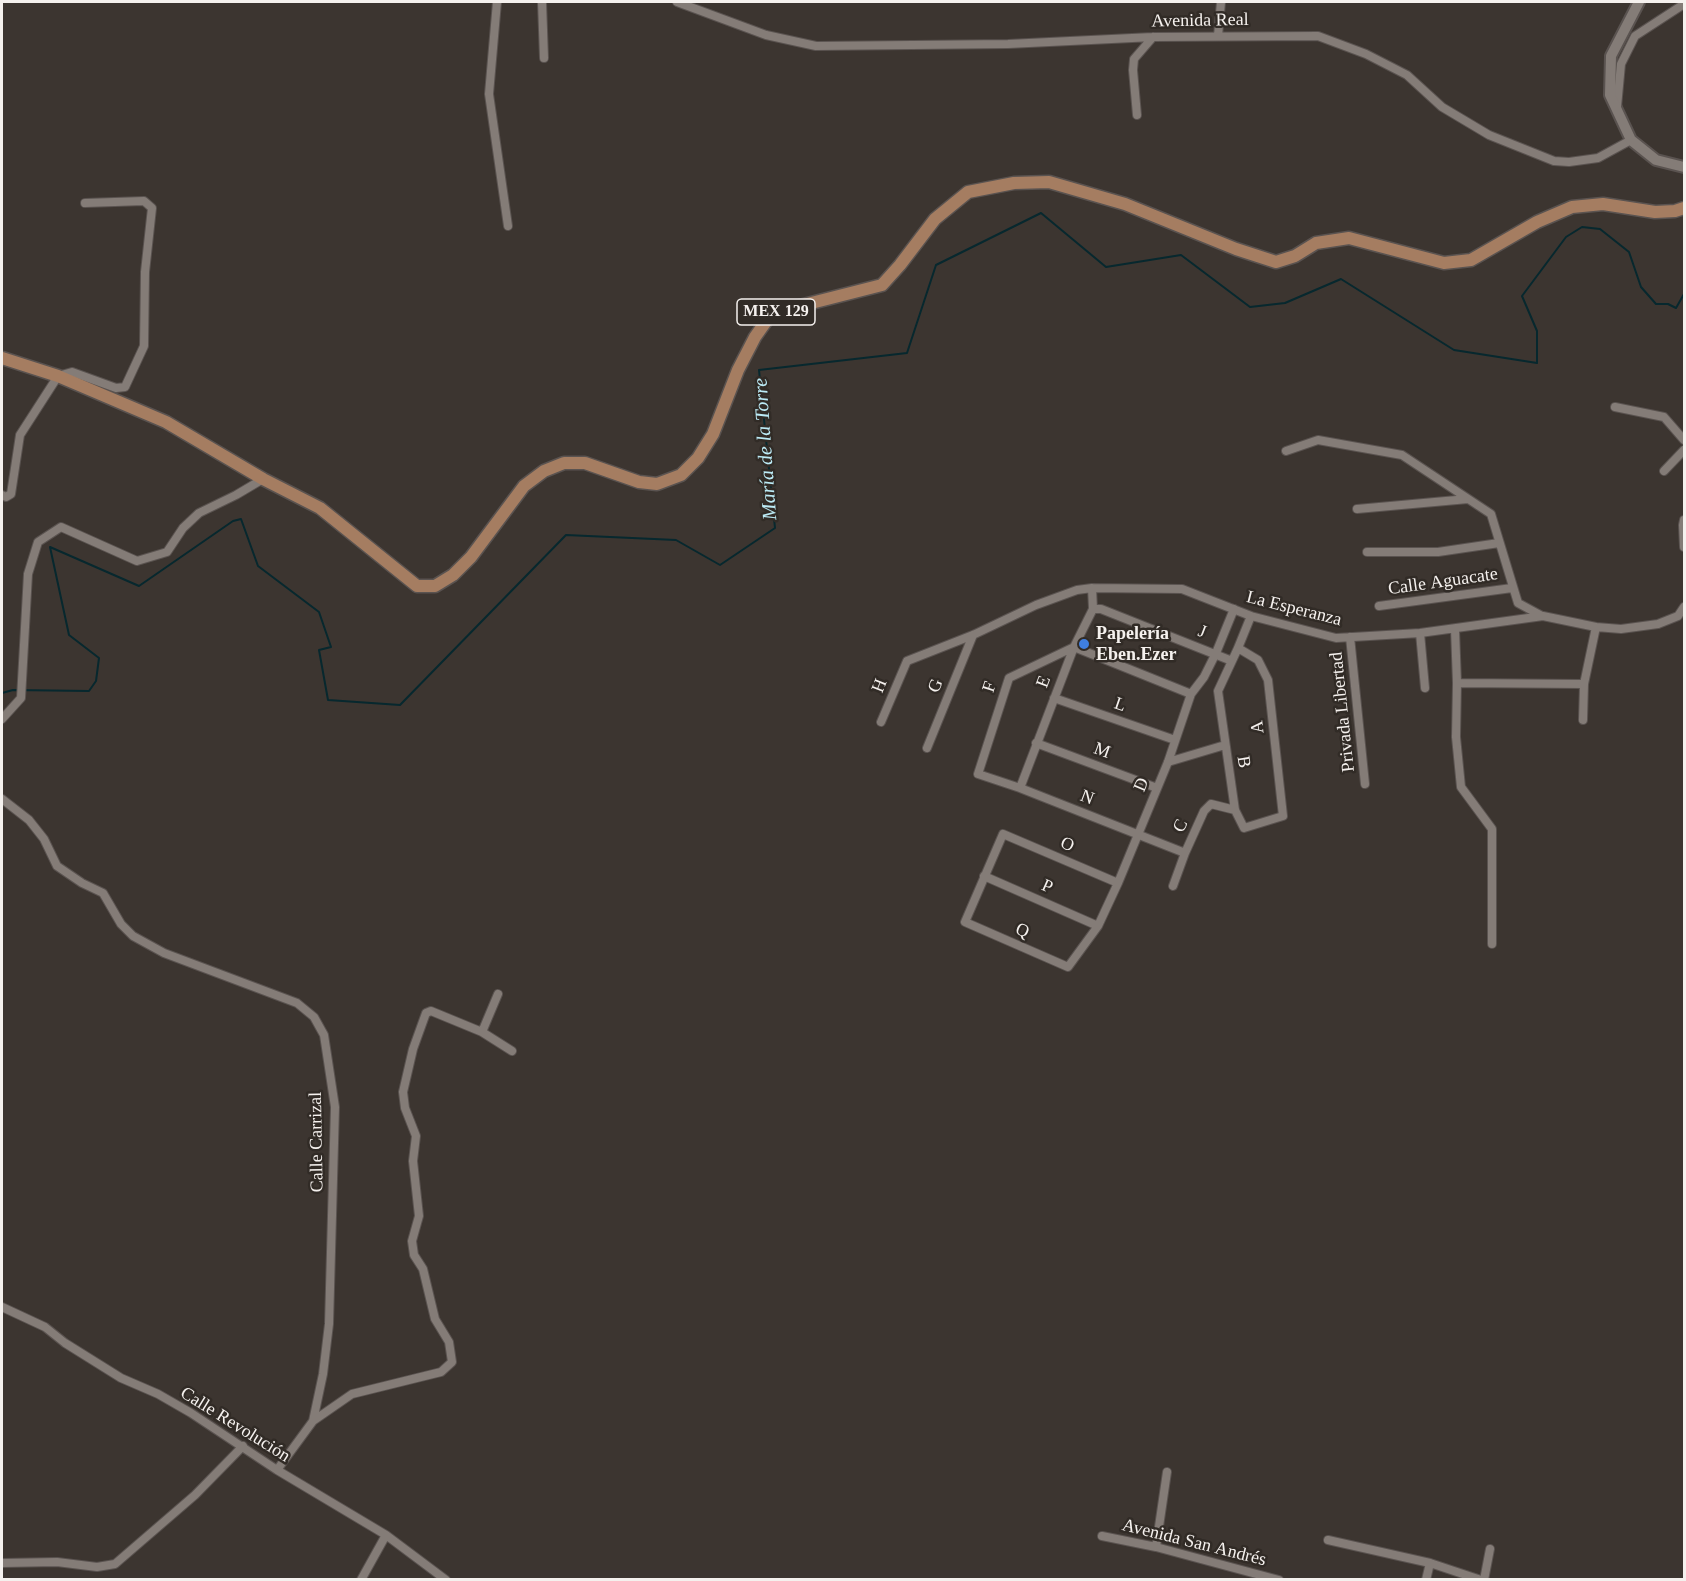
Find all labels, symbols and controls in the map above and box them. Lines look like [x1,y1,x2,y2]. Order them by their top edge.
street label: Avenida Real [1151,9,1249,33]
road number: MEX 129 [737,299,815,325]
water label: María de la Torre [749,377,783,521]
street label: Calle Aguacate [1387,564,1499,600]
street label: La Esperanza [1244,587,1344,631]
street label: J [1195,621,1209,643]
place label: Papelería Eben.Ezer [1096,623,1176,666]
marker: Papelería Eben.Ezer [1077,637,1091,651]
street label: Privada Libertad [1326,651,1360,773]
street label: E [1032,673,1056,691]
street label: H [868,676,892,696]
street label: G [924,676,948,696]
street label: F [978,679,1002,695]
street label: L [1111,693,1129,717]
street label: A [1247,719,1269,735]
street label: M [1091,738,1113,764]
street label: B [1231,754,1255,770]
street label: D [1130,775,1154,795]
street label: N [1077,786,1097,810]
street label: C [1169,816,1193,836]
street label: O [1057,833,1077,857]
street label: P [1038,875,1056,899]
street label: Q [1012,918,1032,944]
street label: Calle Carrizal [305,1092,329,1192]
street label: Calle Revolución [176,1383,294,1467]
street label: Avenida San Andrés [1120,1515,1268,1571]

